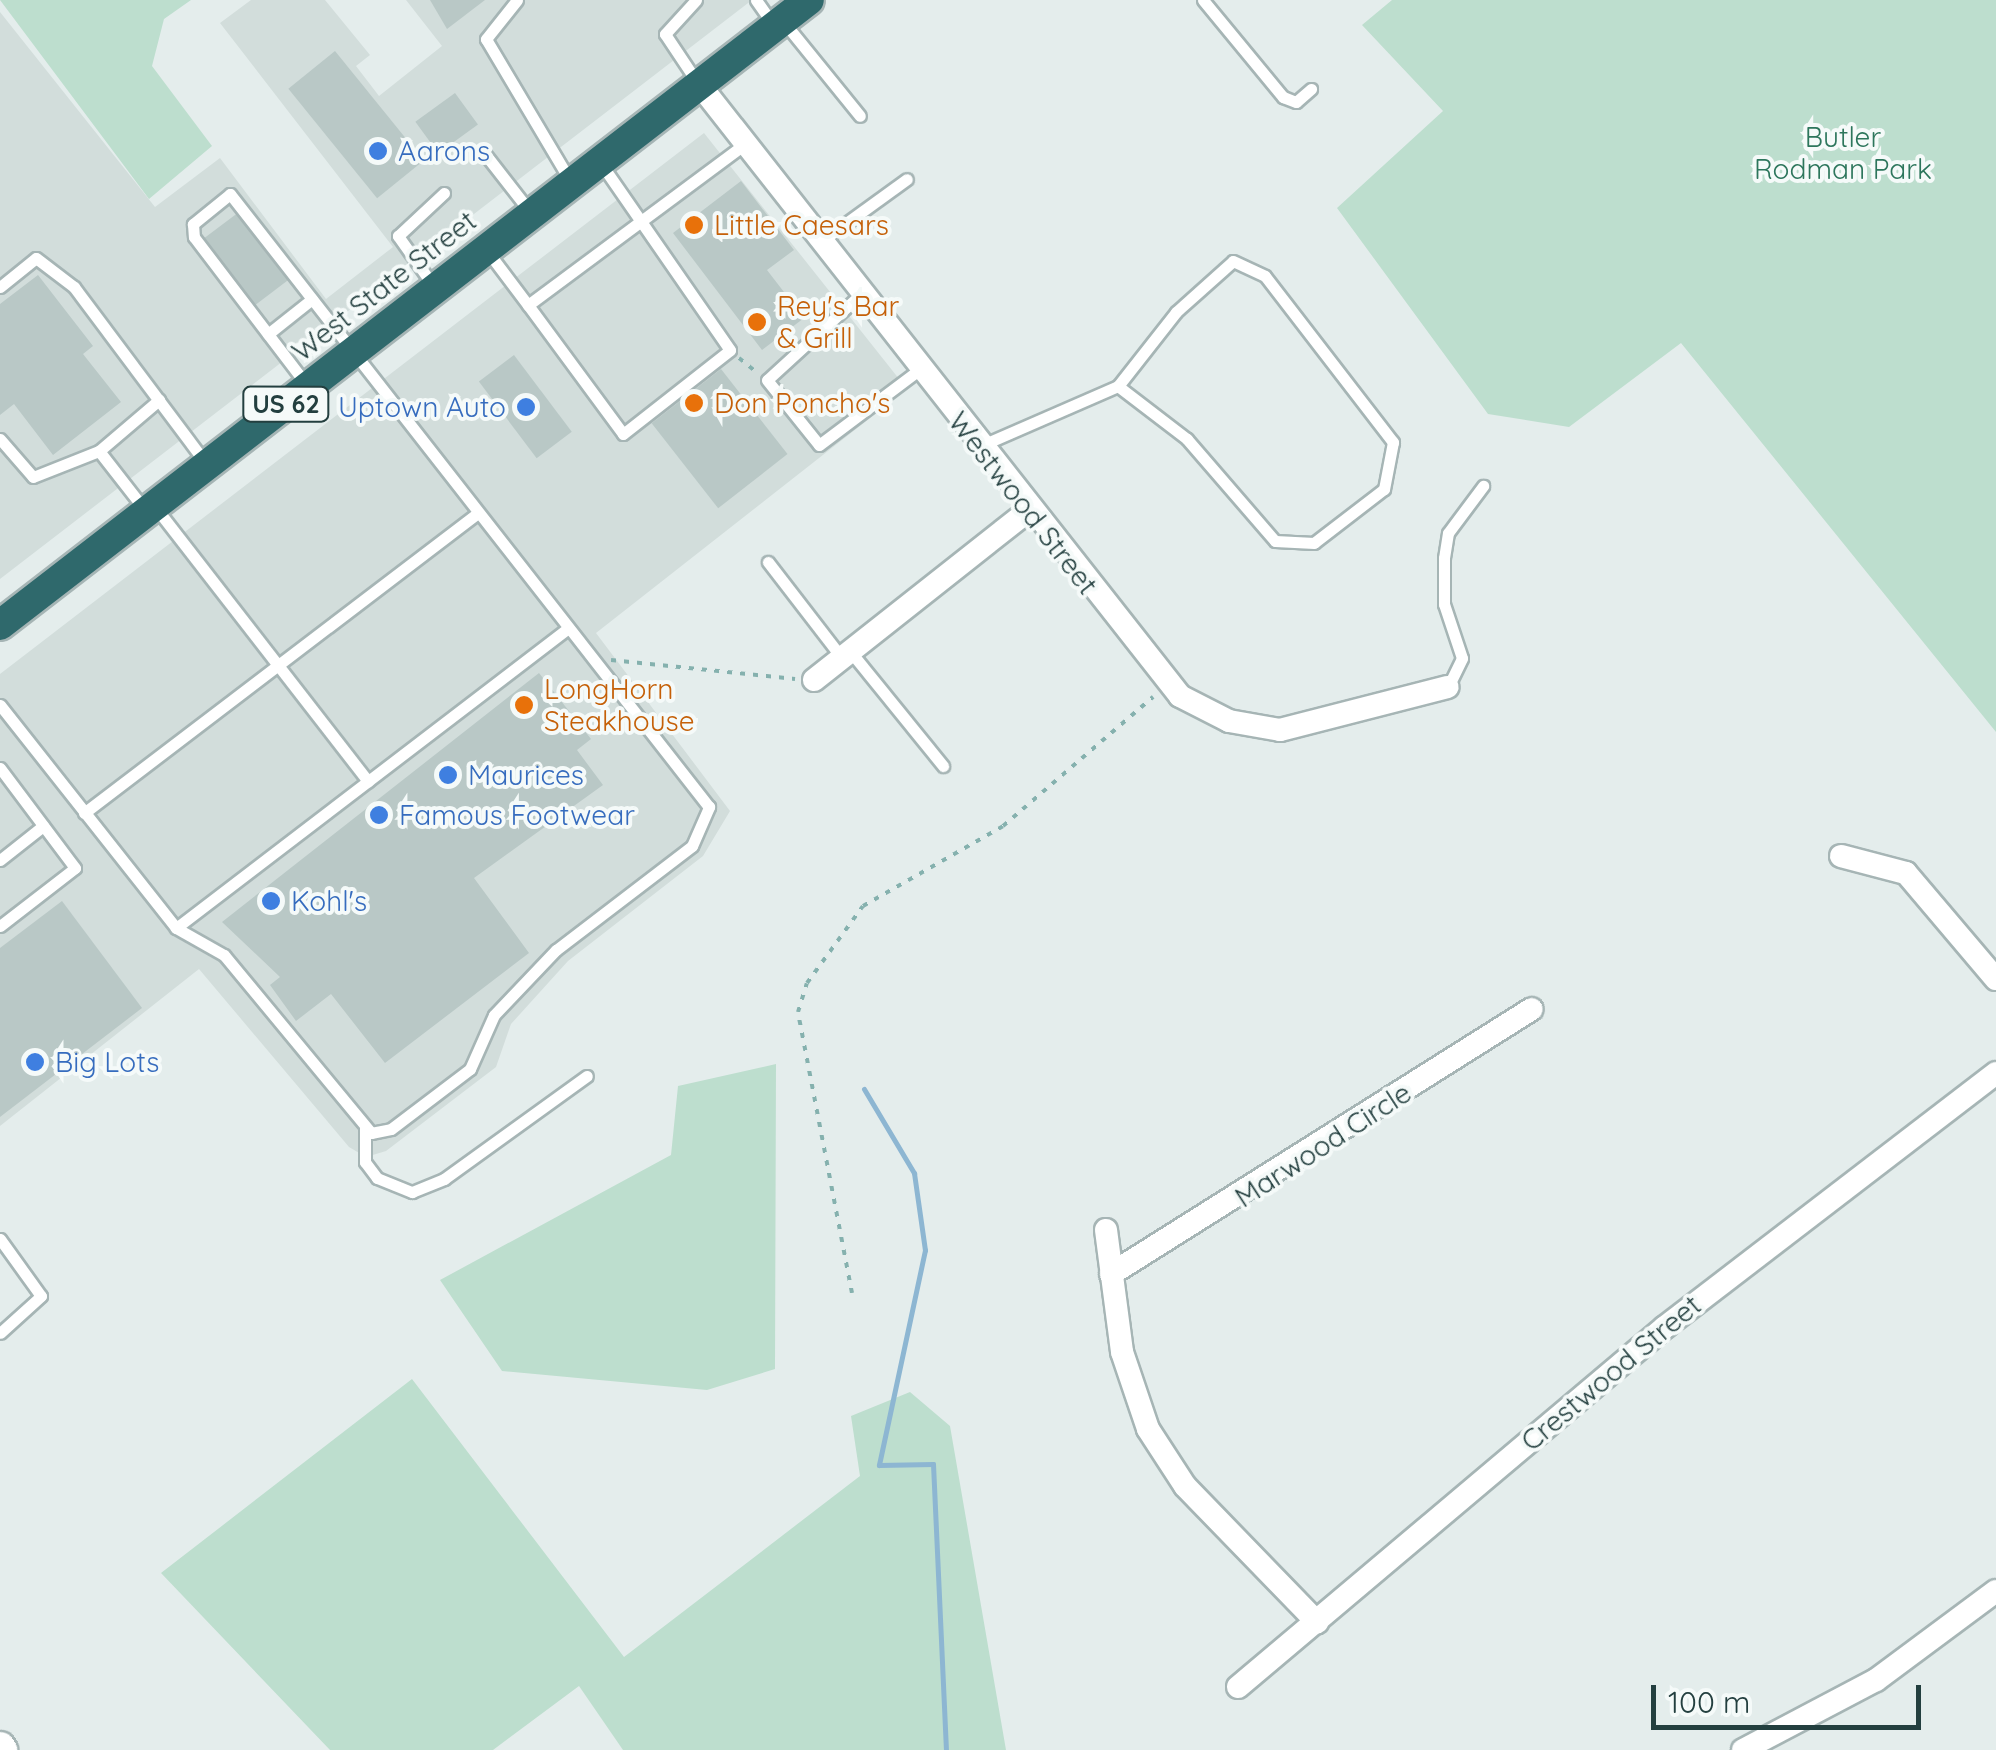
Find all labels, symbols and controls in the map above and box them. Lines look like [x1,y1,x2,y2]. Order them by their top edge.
park label: Butler Rodman Park [1754,120,1932,186]
place label: Aarons [398,134,490,168]
marker: Aarons [367,140,389,162]
street label: West State Street [285,204,483,368]
place label: Little Caesars [714,208,889,242]
marker: Little Caesars [683,214,705,236]
place label: Rey's Bar & Grill [777,289,899,355]
marker: Rey's Bar & Grill [746,311,768,333]
road number: US 62 [241,384,331,424]
place label: Don Poncho's [714,386,890,420]
place label: Uptown Auto [338,390,506,424]
marker: Don Poncho's [683,392,705,414]
marker: Uptown Auto [515,396,537,418]
street label: Westwood Street [941,405,1105,601]
place label: LongHorn Steakhouse [544,672,695,738]
marker: LongHorn Steakhouse [513,694,535,716]
place label: Maurices [468,758,584,792]
marker: Maurices [437,764,459,786]
place label: Famous Footwear [399,798,635,832]
marker: Famous Footwear [368,804,390,826]
place label: Kohl's [291,884,367,918]
marker: Kohl's [260,890,282,912]
place label: Big Lots [55,1045,159,1079]
marker: Big Lots [24,1051,46,1073]
street label: Marwood Circle [1229,1076,1417,1214]
street label: Crestwood Street [1514,1288,1708,1458]
scale bar [1656,1665,1926,1727]
text: 100 m [1668,1683,1750,1721]

